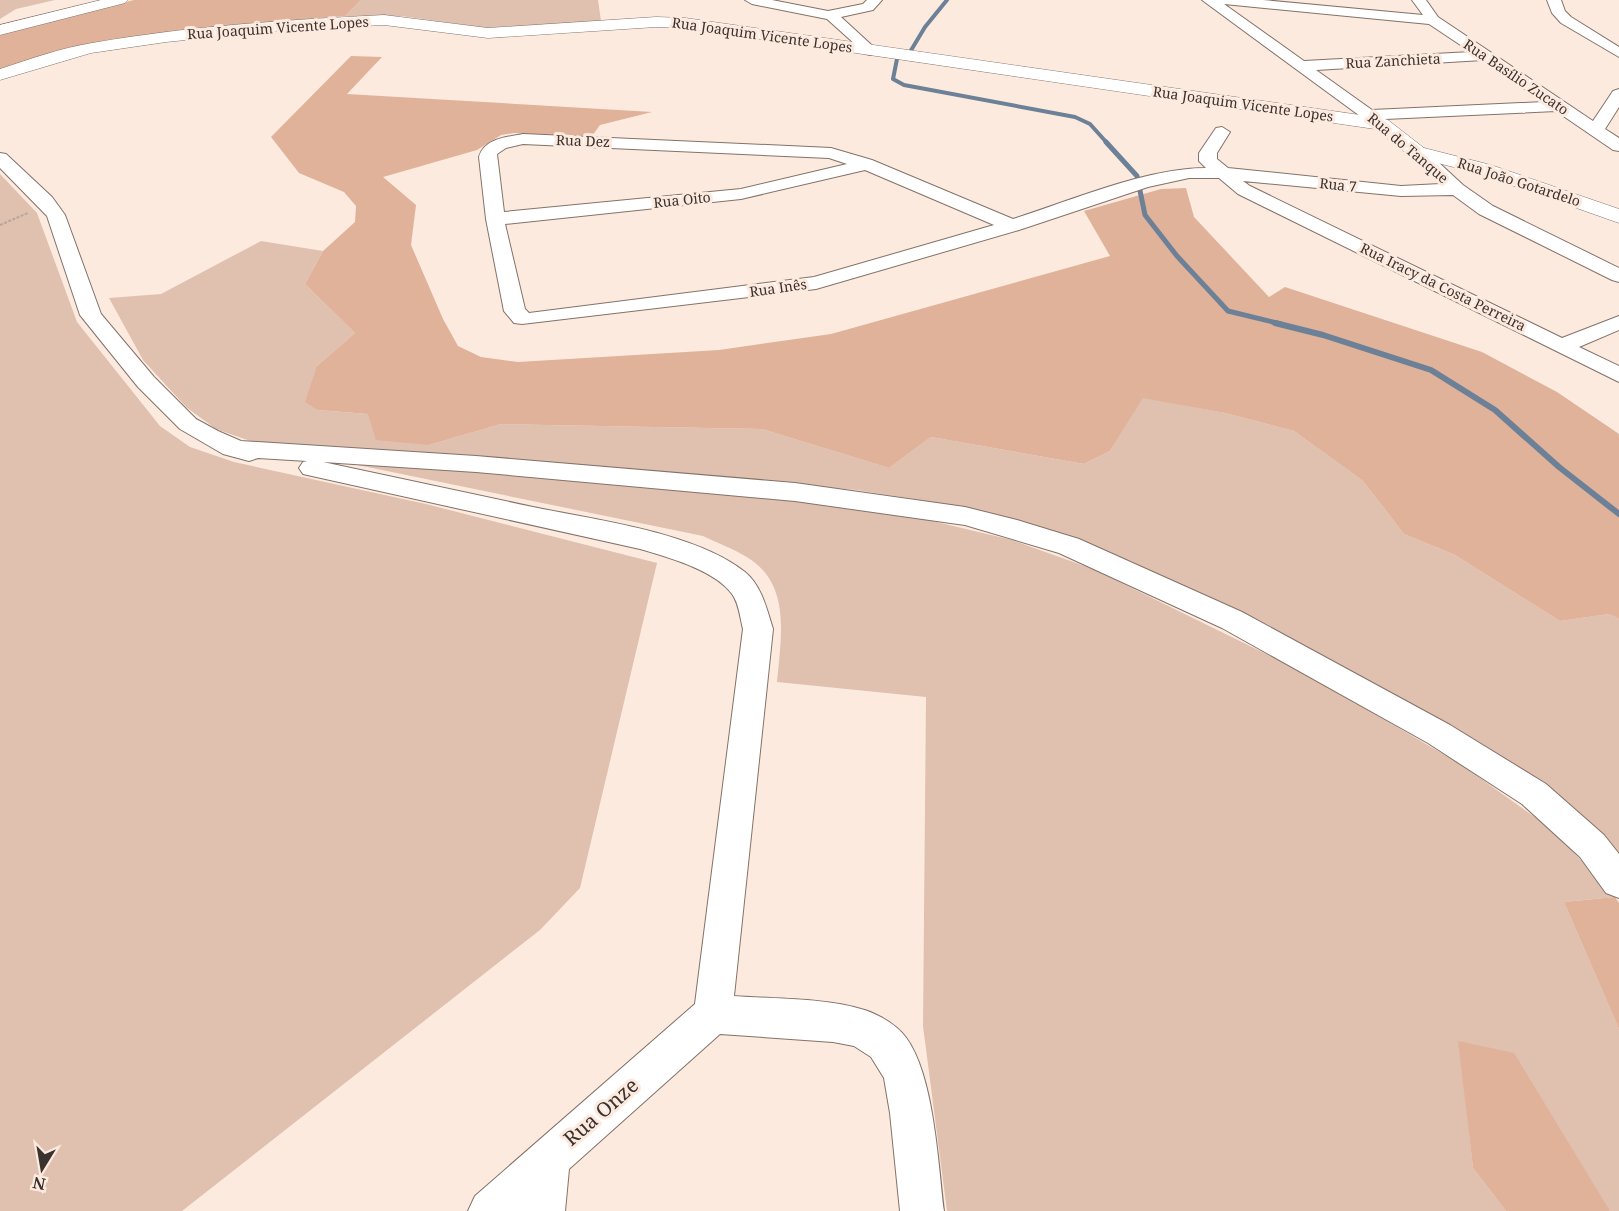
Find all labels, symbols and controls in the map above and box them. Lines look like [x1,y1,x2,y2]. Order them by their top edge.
street label: Rua Joaquim Vicente Lopes [187,12,369,43]
street label: Rua Joaquim Vicente Lopes [671,12,854,57]
street label: Rua Basílio Zucato [1460,34,1573,119]
street label: Rua Zanchieta [1345,49,1441,72]
street label: Rua Joaquim Vicente Lopes [1152,81,1335,126]
street label: Rua do Tanque [1364,108,1453,187]
street label: Rua Dez [555,130,611,151]
street label: Rua João Gotardelo [1455,153,1583,210]
street label: Rua 7 [1318,173,1358,196]
street label: Rua Oito [652,187,712,212]
street label: Rua Iracy da Costa Perreira [1357,238,1529,335]
street label: Rua Inês [748,274,808,301]
street label: Rua Onze [557,1072,644,1152]
north arrow [12,1139,72,1199]
text: N [30,1172,47,1196]

